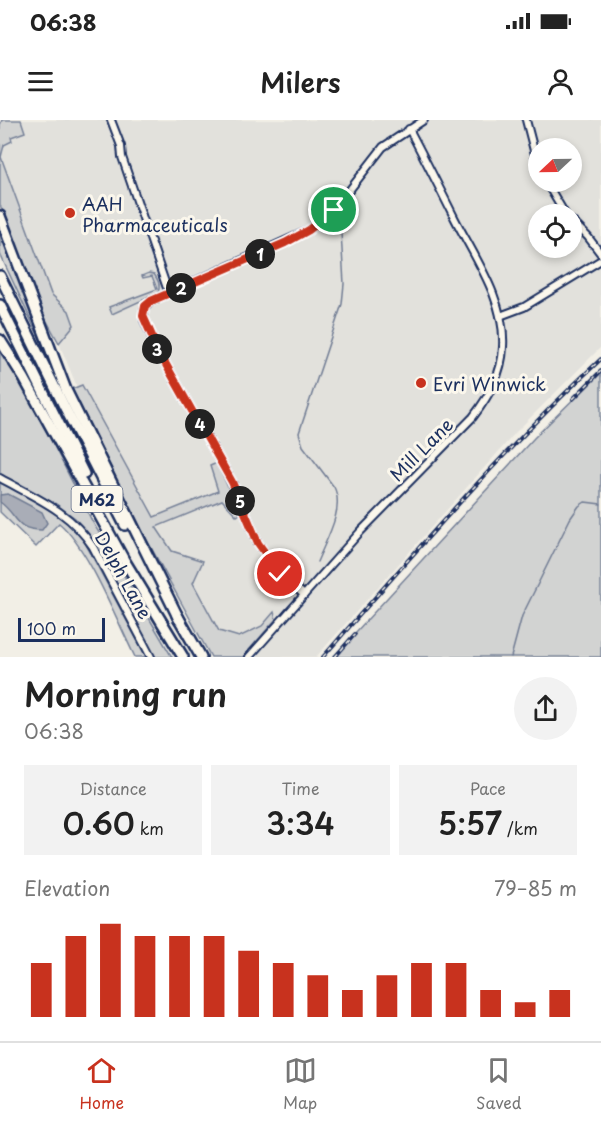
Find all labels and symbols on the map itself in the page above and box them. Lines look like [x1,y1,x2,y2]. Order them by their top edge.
north arrow [528,138,582,192]
pin [308,184,359,235]
place label: AAH Pharmaceuticals [82,190,228,238]
marker: AAH Pharmaceuticals [63,206,77,220]
pin: 1 [245,239,275,269]
pin: 2 [166,273,196,303]
pin: 3 [142,334,172,364]
place label: Evri Winwick [433,370,546,397]
marker: Evri Winwick [414,376,428,390]
pin: 4 [185,409,215,439]
street label: Mill Lane [383,411,459,487]
road number: M62 [72,486,122,512]
pin: 5 [225,486,255,516]
street label: Delph Lane [89,526,159,624]
pin [254,548,305,599]
scale bar [18,615,105,642]

